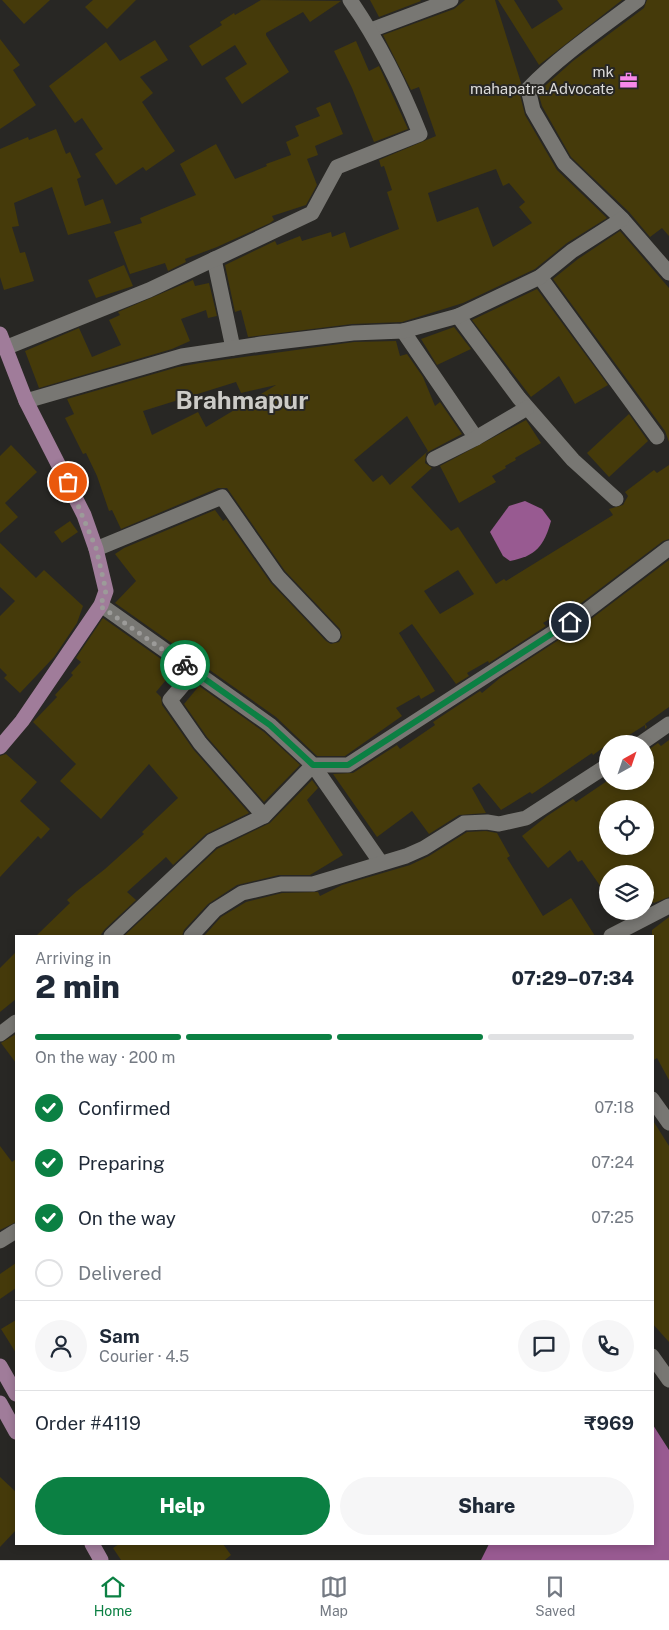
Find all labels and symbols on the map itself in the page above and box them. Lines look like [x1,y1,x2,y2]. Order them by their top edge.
place label: mk mahapatra.Advocate [470,63,614,97]
office icon: mk mahapatra.Advocate [618,70,638,90]
district label: Brahmapur [176,385,308,415]
pin [47,461,89,503]
pin [549,601,591,643]
courier [160,640,210,690]
north arrow [599,735,654,790]

